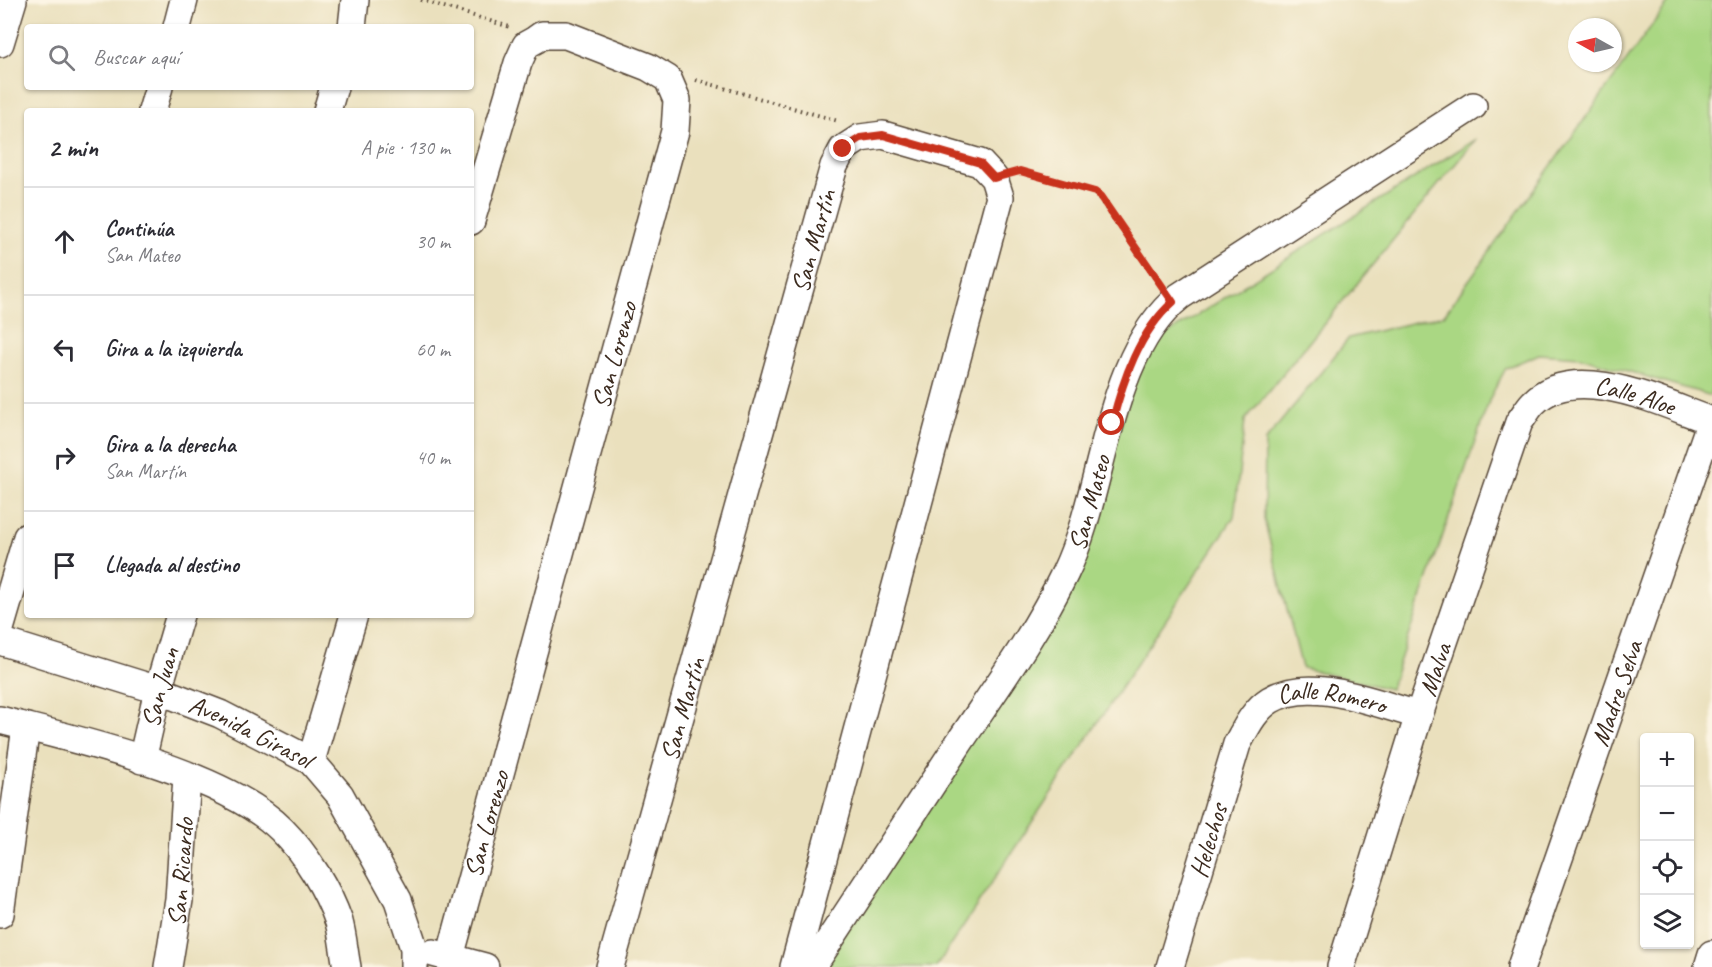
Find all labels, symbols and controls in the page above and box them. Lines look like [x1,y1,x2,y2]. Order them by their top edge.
north arrow [1568,18,1622,72]
search box [24,24,474,90]
icon: search [45,41,78,74]
text: Buscar aquí [93,43,179,71]
text: 2 min [48,131,98,164]
text: A pie · 130 m [361,135,450,160]
route end [829,135,855,161]
street label: San Martín [783,184,844,296]
text: Continúa [105,215,173,243]
icon: ahead [48,225,81,258]
text: 30 m [416,229,450,254]
text: San Mateo [105,243,180,268]
street label: San Lorenzo [584,296,645,412]
icon: left [48,333,81,366]
text: Gira a la izquierda [105,335,242,363]
text: 60 m [416,337,450,362]
street label: Calle Aloe [1593,369,1682,423]
route start [1098,409,1124,435]
text: Gira a la derecha [105,431,236,459]
icon: right [48,441,81,474]
text: 40 m [416,445,450,470]
street label: San Mateo [1060,450,1118,555]
text: San Martín [105,459,186,484]
icon: arrive [48,549,81,582]
text: Llegada al destino [105,551,239,579]
street label: Madre Selva [1583,634,1650,750]
street label: Malva [1410,637,1459,700]
street label: San Juan [134,643,186,730]
street label: San Martín [652,652,713,764]
street label: Calle Romero [1272,673,1393,722]
street label: Avenida Girasol [184,687,322,778]
map controls [1640,733,1694,949]
button: + [1640,733,1694,787]
street label: San Lorenzo [456,765,517,881]
button: − [1640,787,1694,841]
street label: Helechos [1181,798,1235,881]
street label: San Ricardo [159,815,201,928]
button: locate [1640,841,1694,895]
button: layers [1640,895,1694,949]

